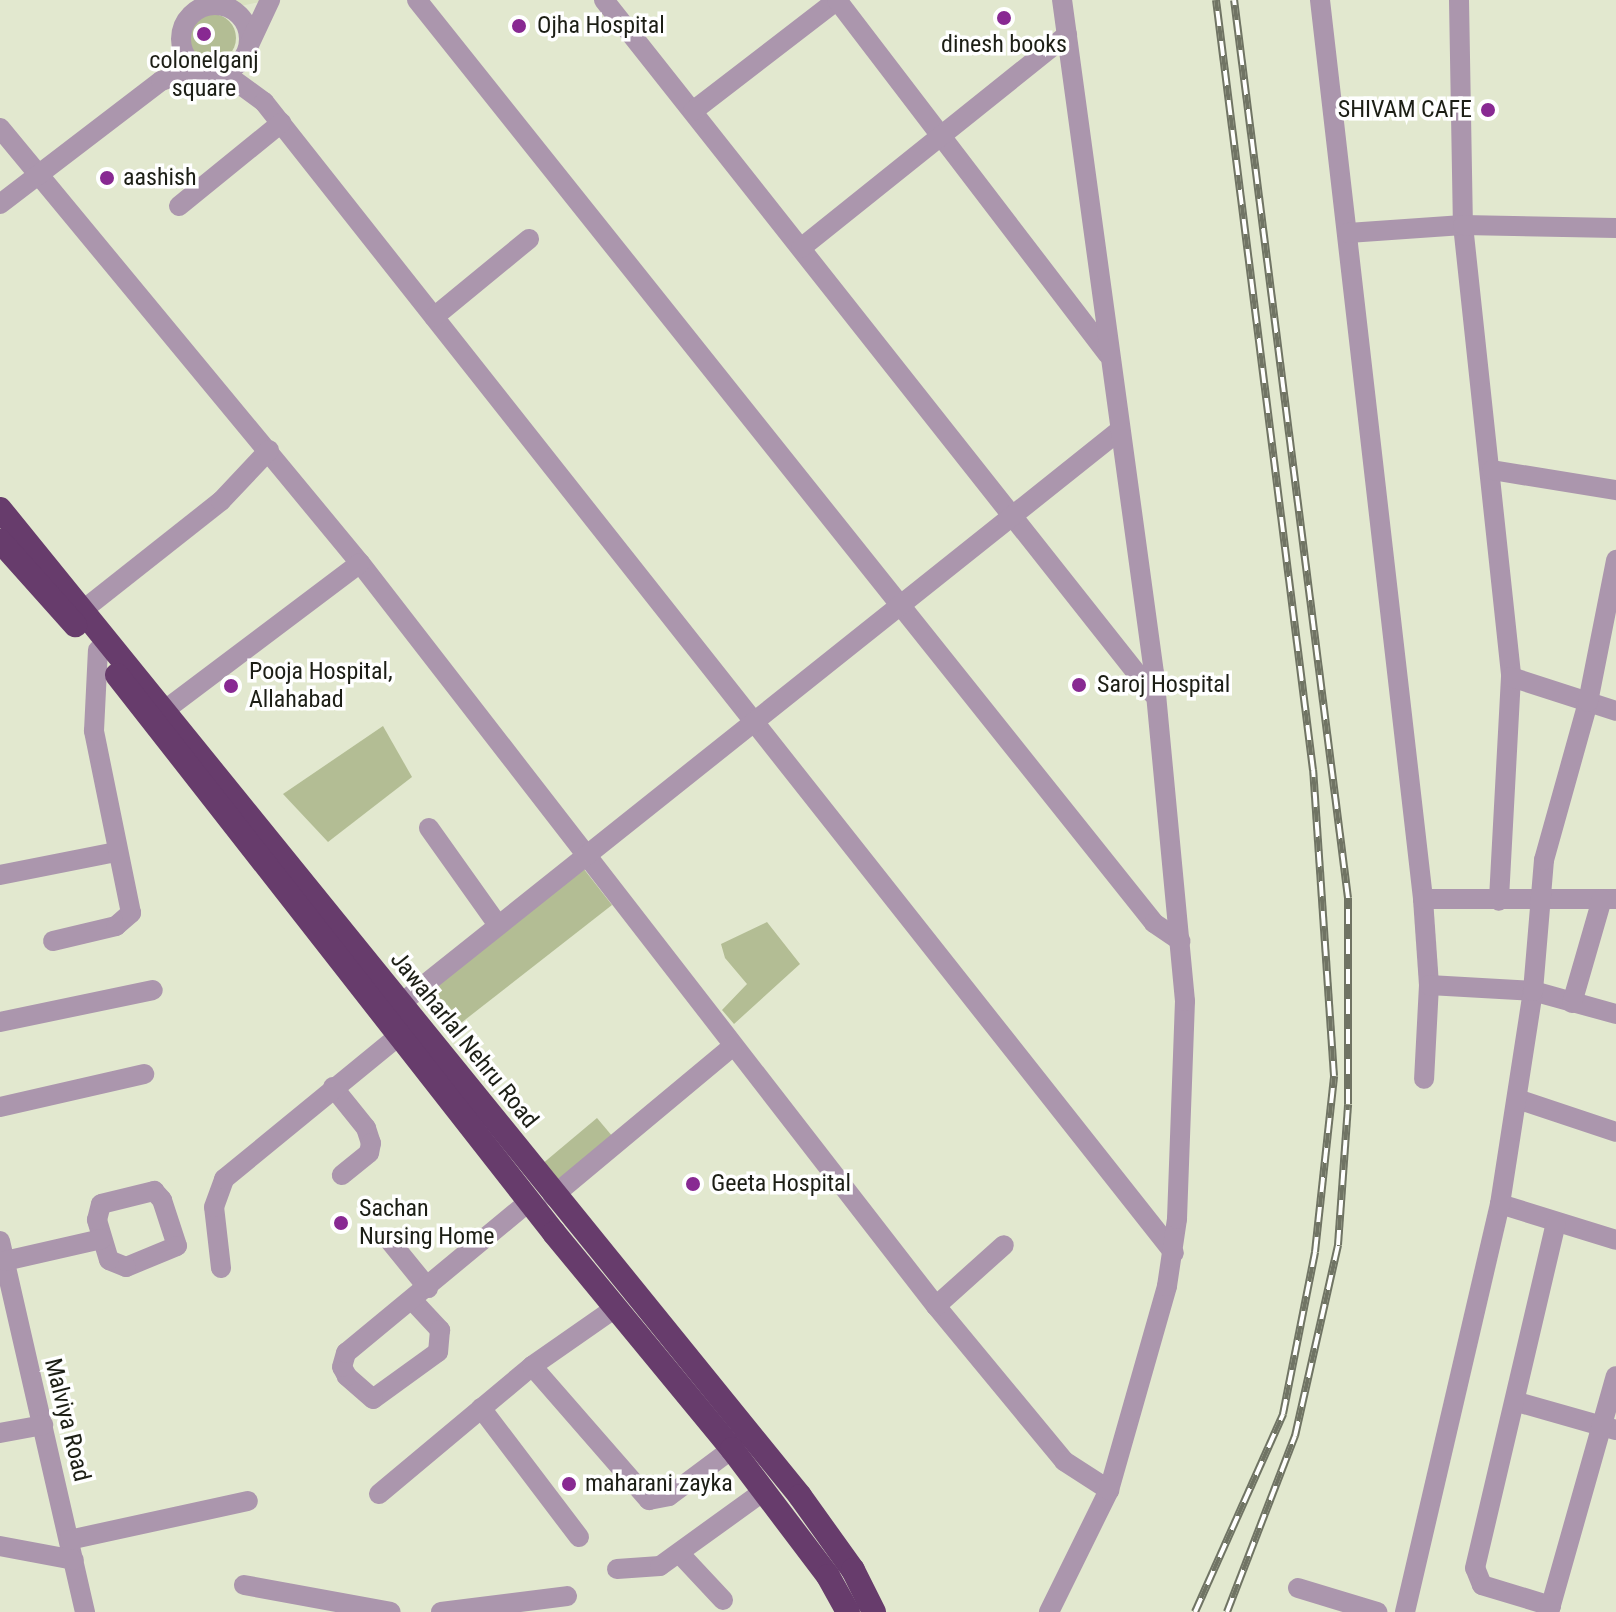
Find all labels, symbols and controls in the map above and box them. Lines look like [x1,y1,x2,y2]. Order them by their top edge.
marker: dinesh books [995,9,1013,27]
place label: Ojha Hospital [537,12,665,40]
marker: Ojha Hospital [508,15,530,37]
marker: colonelganj square [195,25,213,43]
place label: dinesh books [941,31,1067,59]
place label: colonelganj square [149,47,259,103]
place label: SHIVAM CAFE [1338,96,1472,124]
marker: SHIVAM CAFE [1479,101,1497,119]
place label: aashish [123,164,197,192]
marker: aashish [98,169,116,187]
place label: Pooja Hospital, Allahabad [249,658,393,714]
place label: Saroj Hospital [1097,671,1230,699]
marker: Saroj Hospital [1068,674,1090,696]
marker: Pooja Hospital, Allahabad [220,675,242,697]
street label: Jawaharlal Nehru Road [384,946,544,1134]
place label: Geeta Hospital [711,1170,851,1198]
marker: Geeta Hospital [682,1173,704,1195]
place label: Sachan Nursing Home [359,1195,494,1251]
marker: Sachan Nursing Home [330,1212,352,1234]
street label: Malviya Road [38,1355,96,1485]
place label: maharani zayka [585,1470,733,1498]
marker: maharani zayka [560,1475,578,1493]

